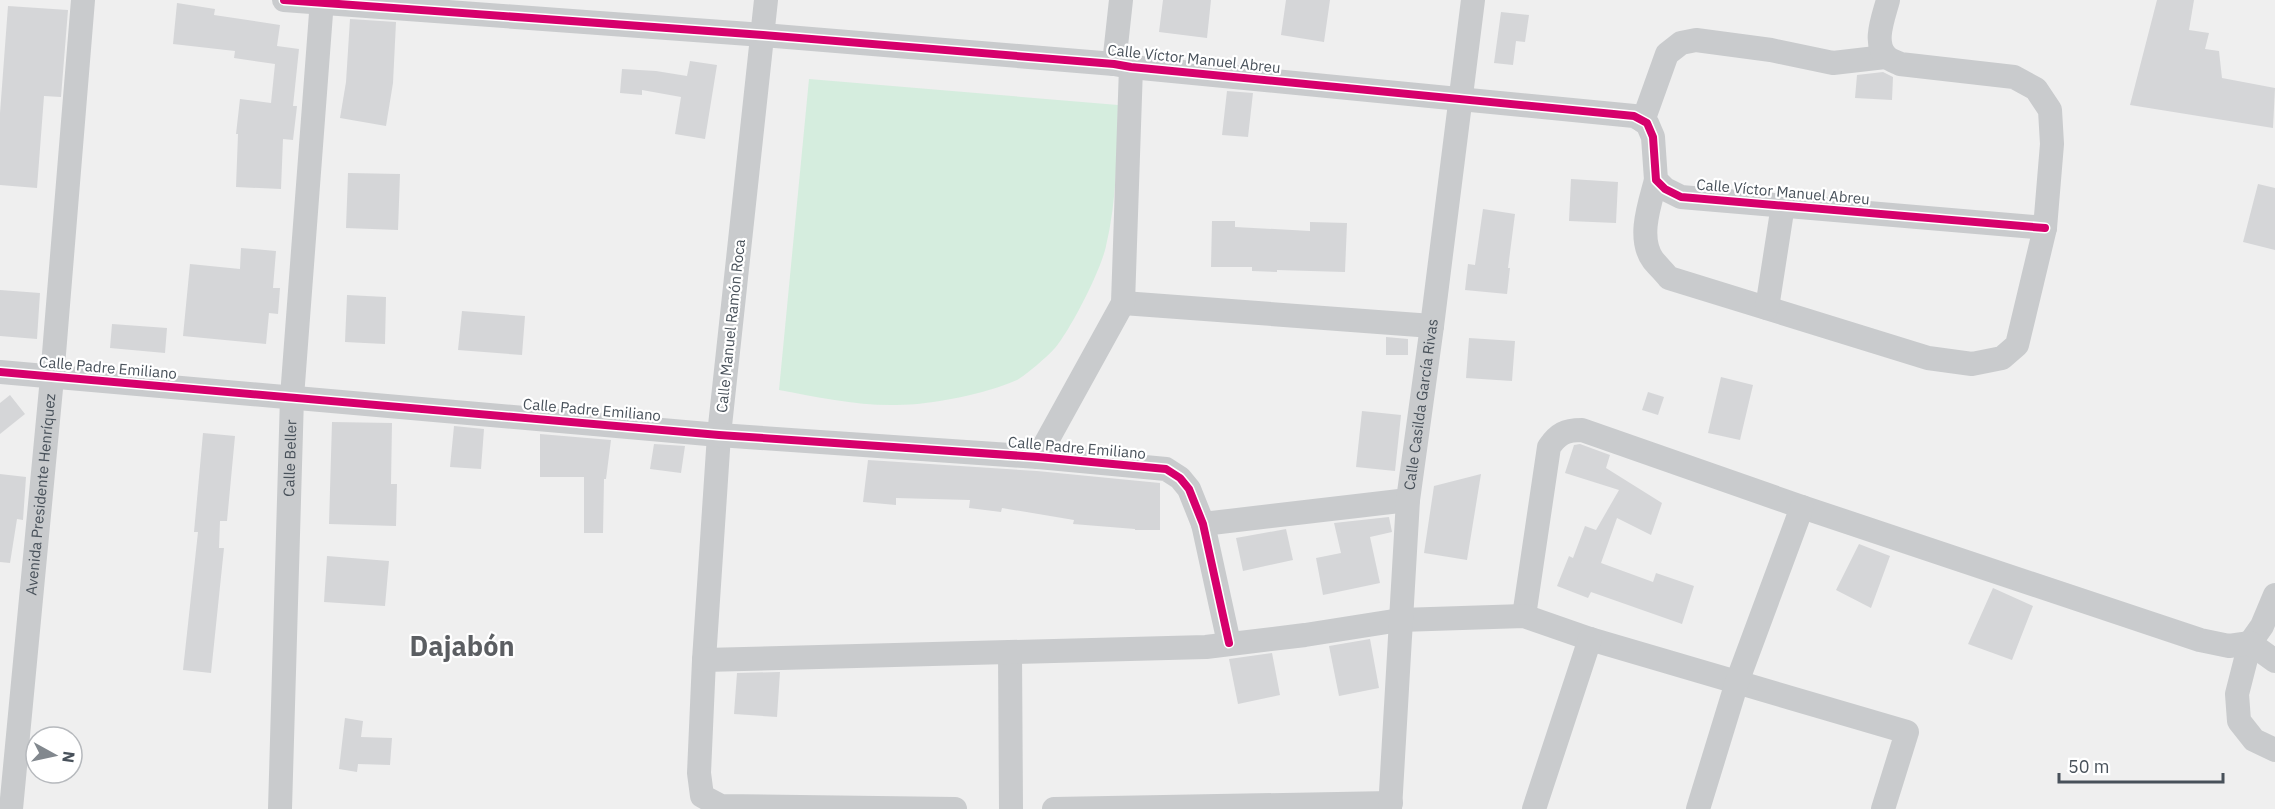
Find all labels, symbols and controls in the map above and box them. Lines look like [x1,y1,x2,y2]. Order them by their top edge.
street label: Calle Víctor Manuel Abreu [1107,40,1281,77]
street label: Calle Víctor Manuel Abreu [1696,174,1870,209]
street label: Calle Manuel Ramón Roca [712,238,749,414]
street label: Calle Casilda García Rivas [1399,318,1442,491]
street label: Calle Padre Emiliano [38,352,178,383]
street label: Avenida Presidente Henríquez [21,393,59,596]
street label: Calle Padre Emiliano [522,394,662,425]
street label: Calle Beller [279,419,300,497]
street label: Calle Padre Emiliano [1007,432,1147,463]
district label: Dajabón [409,628,515,663]
north arrow [24,725,84,785]
scale bar [2059,746,2222,784]
text: N [58,750,80,764]
text: 50 m [2068,755,2110,778]

